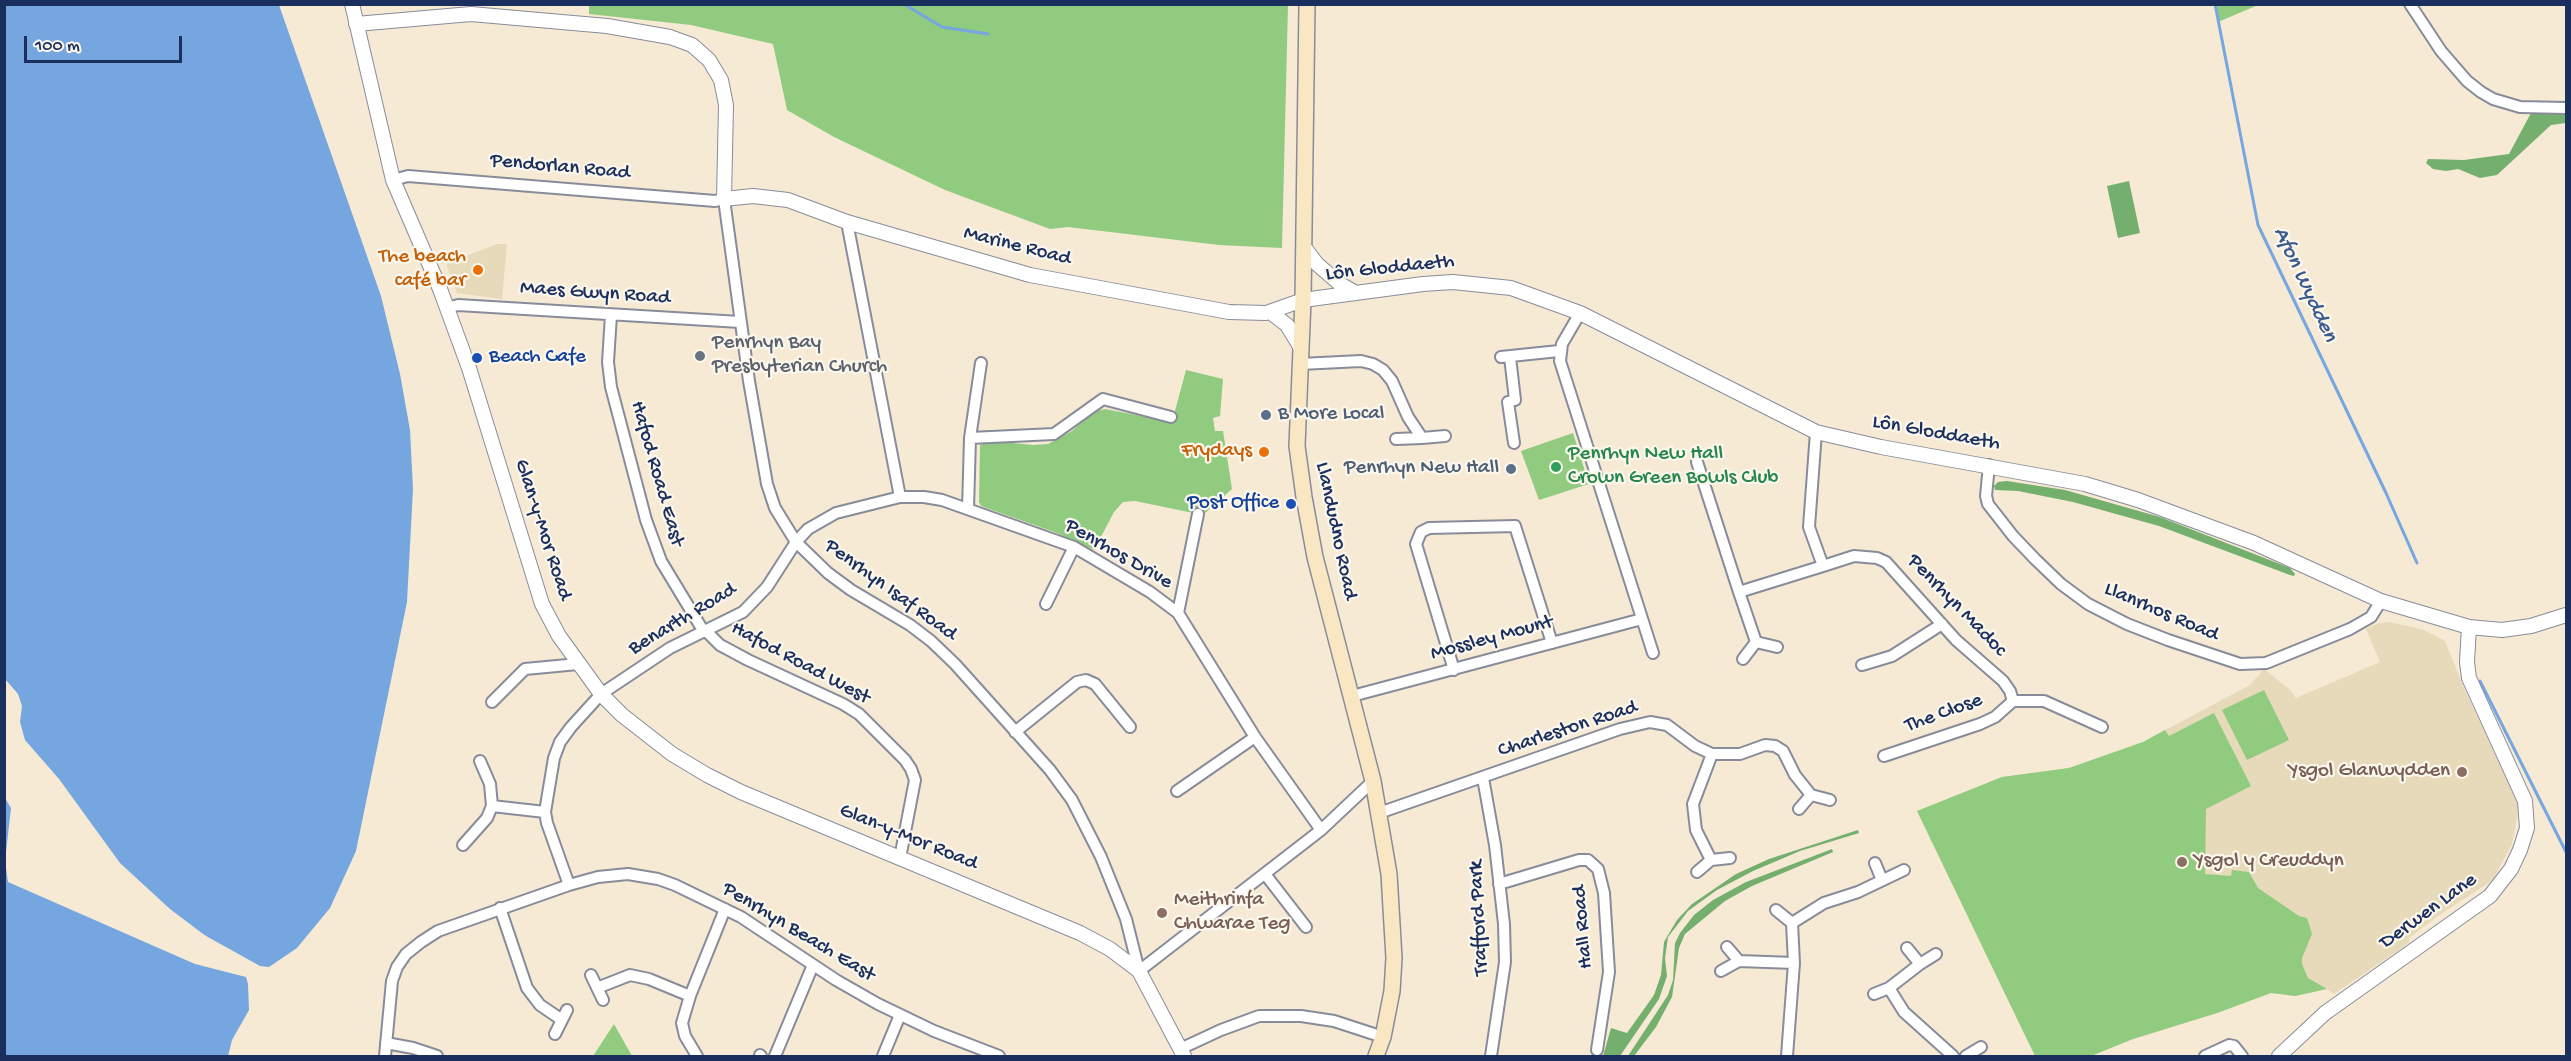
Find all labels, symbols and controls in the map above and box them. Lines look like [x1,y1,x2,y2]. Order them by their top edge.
scale bar [27,24,184,62]
text: 100 m [35,36,80,57]
street label: Pendorlan Road [489,149,631,187]
street label: Marine Road [961,221,1073,273]
water label: Afon Wydden [2266,223,2342,347]
place label: The beach café bar [379,245,466,295]
street label: Lôn Gloddaeth [1324,250,1456,288]
marker: The beach café bar [471,263,485,277]
street label: Maes Gwyn Road [519,276,671,312]
place label: Penrhyn Bay Presbyterian Church [712,331,887,381]
place label: Beach Cafe [489,345,586,371]
marker: Penrhyn Bay Presbyterian Church [693,349,707,363]
marker: Beach Cafe [470,351,484,365]
street label: Hafod Road East [623,398,689,550]
place label: B More Local [1278,402,1384,428]
marker: B More Local [1259,408,1273,422]
street label: Lôn Gloddaeth [1870,410,2002,458]
place label: Frydays [1181,439,1252,465]
place label: Penrhyn New Hall Crown Green Bowls Club [1568,442,1778,492]
marker: Frydays [1257,445,1271,459]
street label: Glan-y-Mor Road [507,456,577,604]
place label: Penrhyn New Hall [1344,456,1499,482]
street label: Llandudno Road [1308,460,1362,602]
marker: Penrhyn New Hall Crown Green Bowls Club [1549,460,1563,474]
marker: Penrhyn New Hall [1504,462,1518,476]
place label: Post Office [1187,491,1279,517]
marker: Post Office [1284,497,1298,511]
street label: Penrhos Drive [1060,514,1176,596]
street label: Penrhyn Isaf Road [819,534,961,648]
street label: Penrhyn Madoc [1901,549,2011,663]
street label: Benarth Road [625,578,741,662]
street label: Llanrhos Road [2100,578,2222,648]
street label: Mossley Mount [1428,611,1556,667]
street label: Hafod Road West [726,617,874,711]
street label: The Close [1902,688,1986,740]
street label: Charleston Road [1495,696,1641,764]
place label: Ysgol Glanwydden [2289,759,2450,785]
marker: Ysgol Glanwydden [2455,765,2469,779]
street label: Glan-y-Mor Road [835,799,981,877]
place label: Ysgol y Creuddyn [2194,849,2344,875]
marker: Ysgol y Creuddyn [2175,855,2189,869]
street label: Trafford Park [1464,860,1496,976]
street label: Derwen Lane [2375,868,2483,956]
street label: Penrhyn Beach East [717,877,879,989]
street label: Hall Road [1568,884,1600,970]
place label: Meithrinfa Chwarae Teg [1174,888,1290,938]
marker: Meithrinfa Chwarae Teg [1155,906,1169,920]

